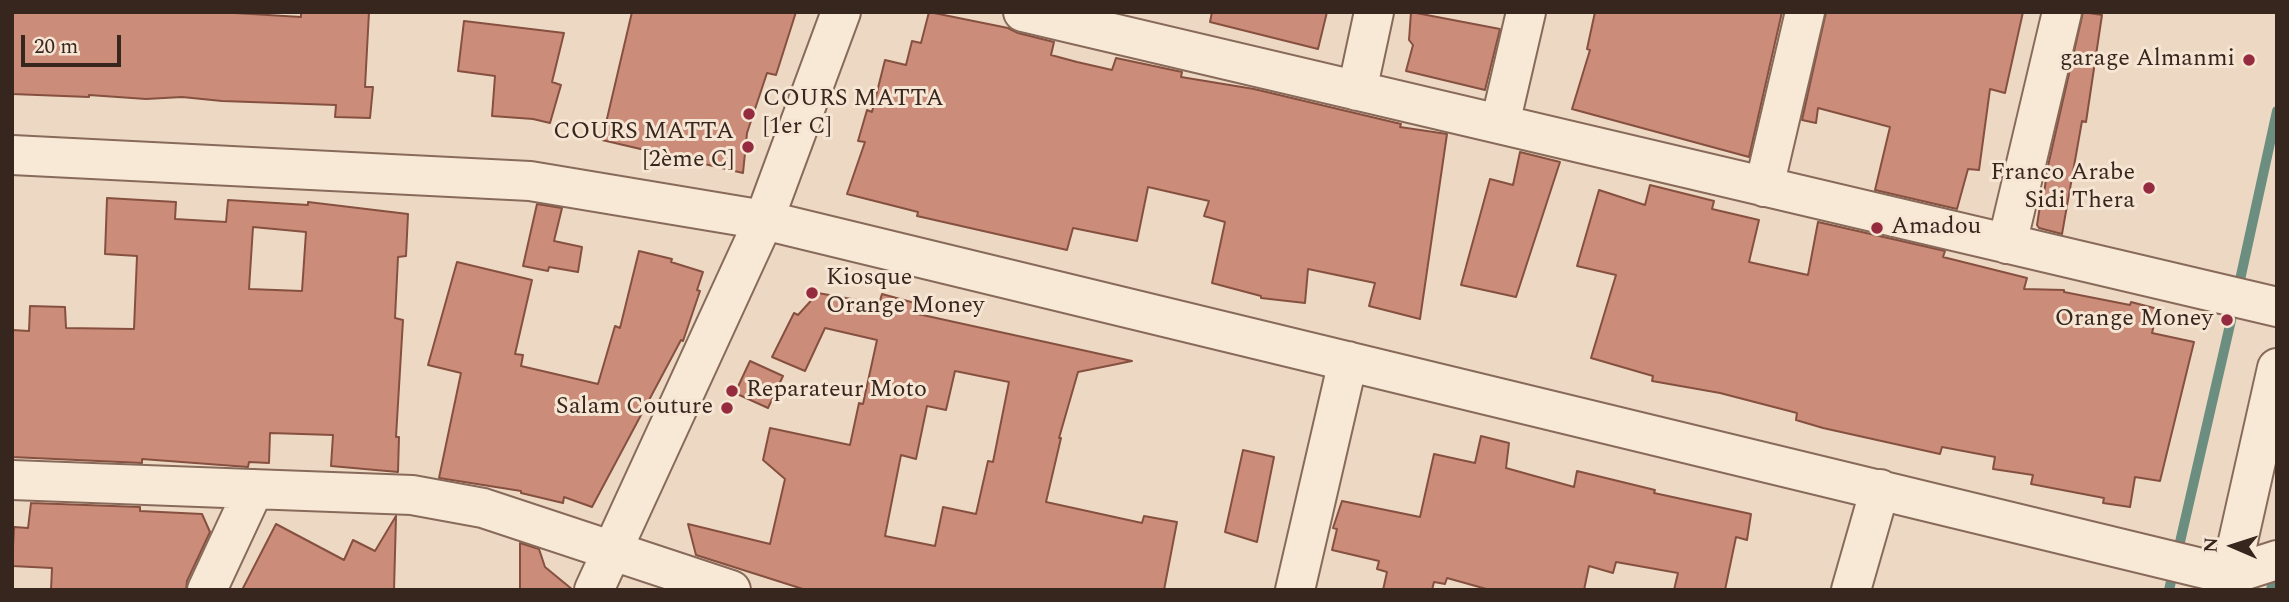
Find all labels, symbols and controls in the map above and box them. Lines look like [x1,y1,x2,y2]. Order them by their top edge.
scale bar [24,21,124,65]
text: 20 m [34,31,78,63]
place label: garage Almanmi [2059,46,2235,74]
marker: garage Almanmi [2241,52,2257,68]
place label: COURS MATTA [1er C] [763,86,944,142]
marker: COURS MATTA [1er C] [741,106,757,122]
place label: COURS MATTA [2ème C] [553,119,734,175]
marker: COURS MATTA [2ème C] [740,139,756,155]
place label: Franco Arabe Sidi Thera [1990,160,2135,216]
marker: Franco Arabe Sidi Thera [2141,180,2157,196]
place label: Amadou [1891,214,1981,242]
marker: Amadou [1869,220,1885,236]
place label: Kiosque Orange Money [826,265,984,321]
marker: Kiosque Orange Money [804,285,820,301]
place label: Orange Money [2055,306,2213,334]
marker: Orange Money [2219,312,2235,328]
place label: Reparateur Moto [746,377,927,405]
marker: Reparateur Moto [724,383,740,399]
place label: Salam Couture [556,394,713,422]
marker: Salam Couture [719,400,735,416]
north arrow [2198,511,2268,581]
text: N [2197,536,2226,553]

